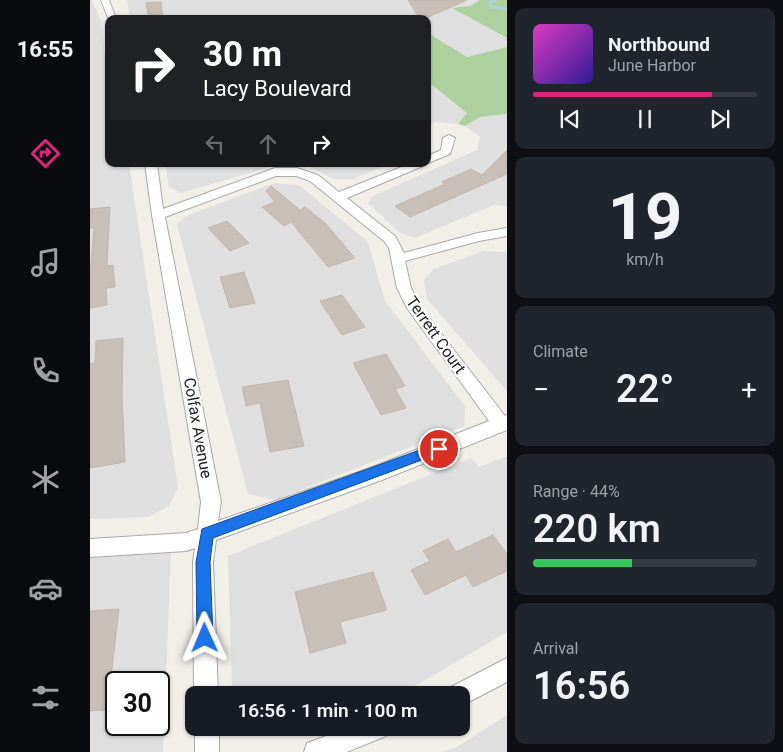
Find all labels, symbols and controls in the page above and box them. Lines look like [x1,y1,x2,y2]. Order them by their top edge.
text: Northbound [608,33,710,56]
text: 30 m [203,34,282,75]
icon: right [120,35,185,100]
text: 16:55 [17,37,73,62]
text: June Harbor [608,56,696,75]
text: Lacy Boulevard [203,76,352,101]
icon: previous [556,105,584,133]
icon: pause [631,105,659,133]
icon: next [706,105,734,133]
icon: left [201,130,229,158]
icon: ahead [254,130,282,158]
icon: right [307,130,335,158]
icon: directions [28,136,63,171]
text: 19 [608,179,682,255]
icon: music [28,245,63,280]
text: km/h [626,250,664,269]
street label: Terrett Court [402,293,470,377]
text: Climate [533,342,588,361]
icon: phone [28,353,63,388]
text: 22° [616,367,674,411]
text: − [533,373,549,406]
text: + [741,373,757,406]
street label: Colfax Avenue [180,376,216,480]
pin [418,428,460,470]
icon: arrive [425,435,453,463]
icon: climate [28,462,63,497]
text: Range · 44% [533,482,620,501]
text: 220 km [533,507,661,551]
icon: car [28,571,63,606]
position arrow [178,611,230,663]
text: Arrival [533,639,578,658]
text: 16:56 [533,664,630,708]
speed limit sign: 30 [105,671,170,736]
icon: filters [28,680,63,715]
text: 16:56 · 1 min · 100 m [237,699,418,722]

